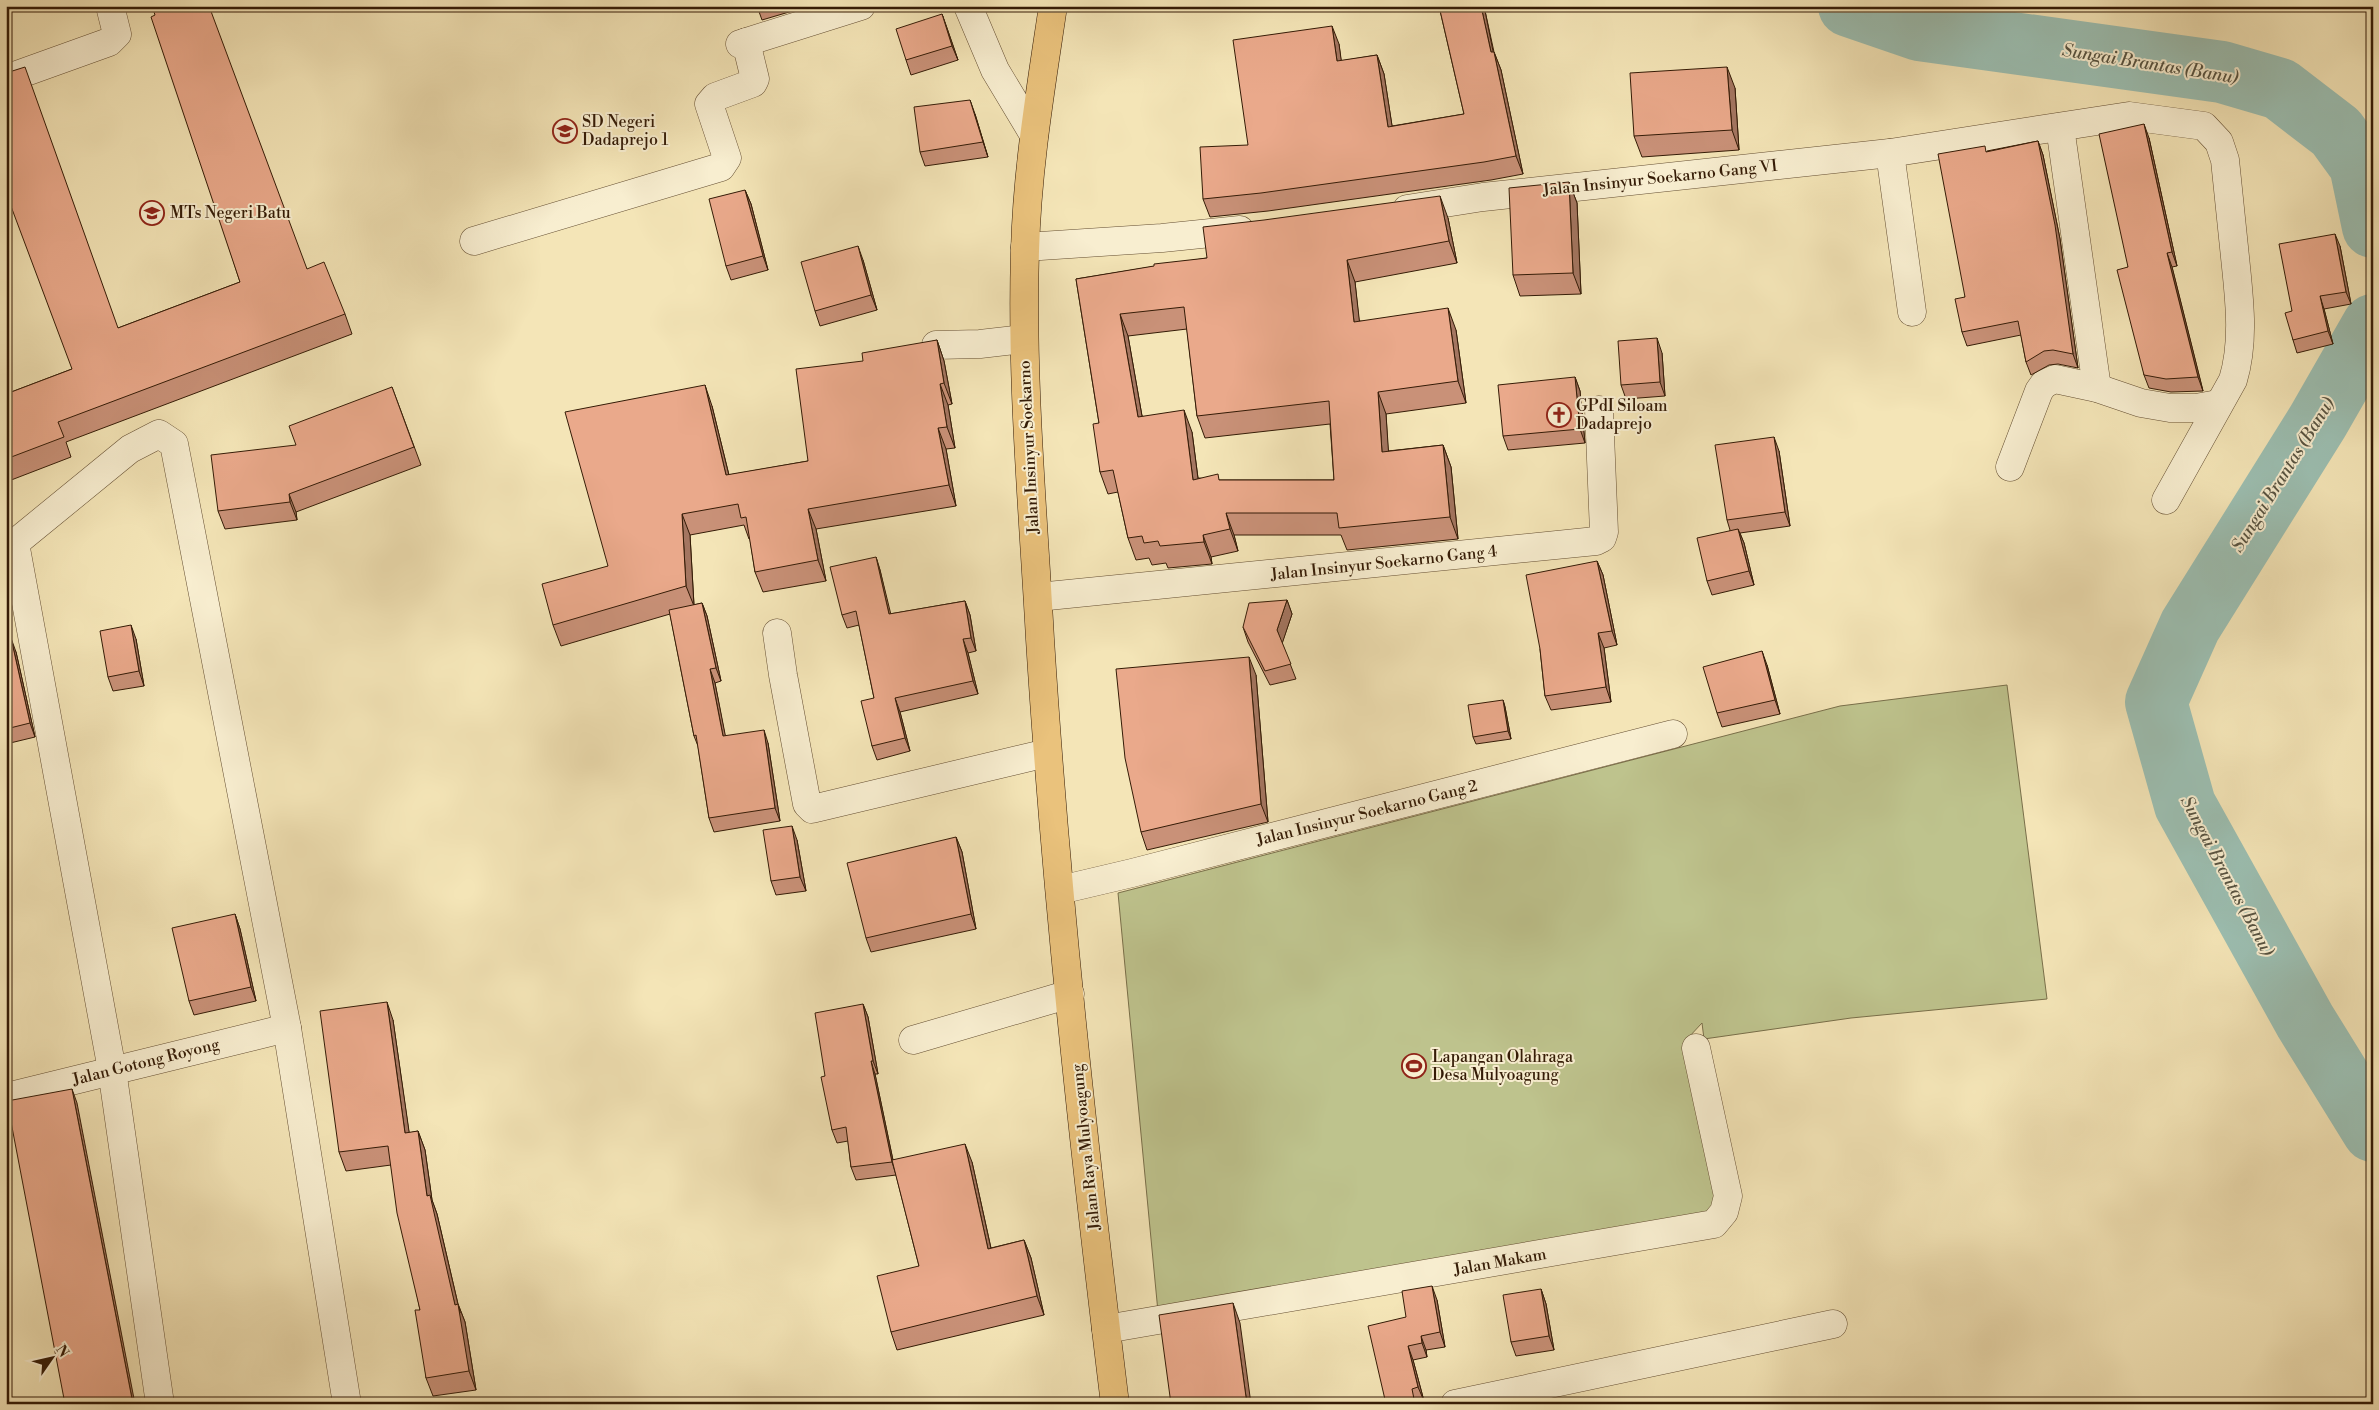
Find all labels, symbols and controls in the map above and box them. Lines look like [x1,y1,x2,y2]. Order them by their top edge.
water label: Sungai Brantas (Banu) [2060,39,2240,89]
place label: SD Negeri Dadaprejo 1 [582,112,668,150]
school or university icon: SD Negeri Dadaprejo 1 [552,118,578,144]
street label: Jalan Insinyur Soekarno Gang VI [1541,156,1778,200]
school or university icon: MTs Negeri Batu [139,200,165,226]
place label: MTs Negeri Batu [170,203,291,223]
street label: Jalan Insinyur Soekarno [1014,360,1044,535]
water label: Sungai Brantas (Banu) [2226,393,2340,557]
place label: GPdI Siloam Dadaprejo [1576,396,1668,434]
church icon: GPdI Siloam Dadaprejo [1546,402,1572,428]
street label: Jalan Insinyur Soekarno Gang 4 [1269,541,1499,585]
street label: Jalan Insinyur Soekarno Gang 2 [1253,776,1480,850]
water label: Sungai Brantas (Banu) [2175,792,2279,960]
street label: Jalan Gotong Royong [70,1034,222,1090]
place label: Lapangan Olahraga Desa Mulyoagung [1432,1047,1574,1085]
sports icon: Lapangan Olahraga Desa Mulyoagung [1401,1053,1427,1079]
street label: Jalan Raya Mulyoagung [1067,1062,1105,1232]
street label: Jalan Makam [1451,1244,1548,1280]
north arrow [28,1332,78,1382]
text: N [51,1342,73,1361]

